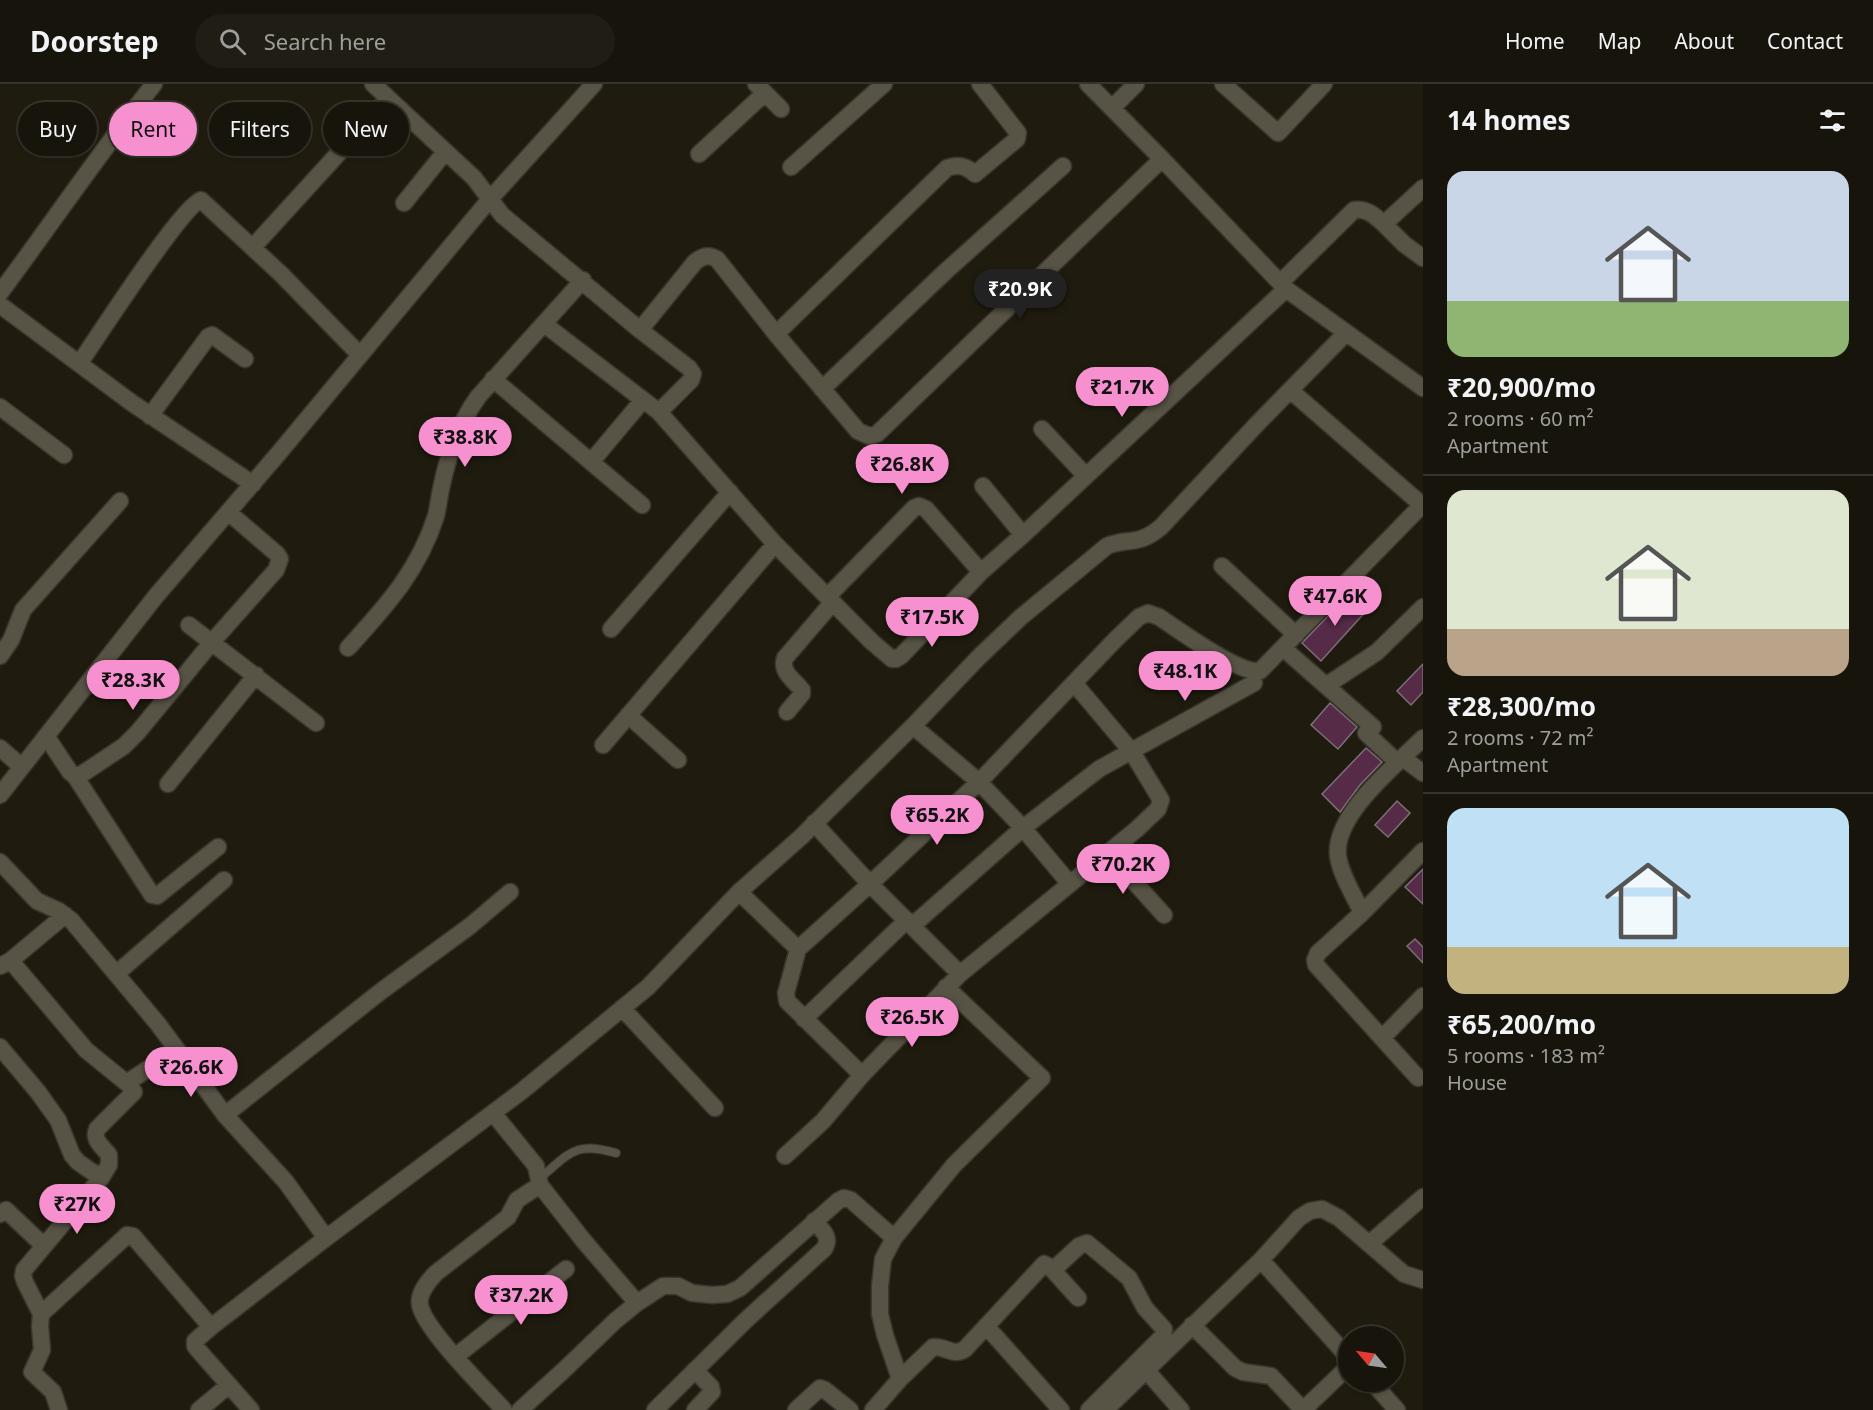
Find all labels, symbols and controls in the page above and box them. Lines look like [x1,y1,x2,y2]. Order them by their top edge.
search box [195,14,615,68]
text: Doorstep [30,22,159,60]
icon: search [216,25,249,58]
text: Search here [264,26,386,56]
text: Home [1505,27,1565,55]
text: Map [1598,27,1641,55]
text: About [1674,27,1734,55]
text: Contact [1767,27,1843,55]
chip: Buy [18,102,97,156]
chip: Rent [109,102,197,156]
chip: Filters [209,102,311,156]
chip: New [323,102,409,156]
text: 14 homes [1447,102,1571,138]
icon: filters [1816,104,1849,137]
icon: home [1594,210,1702,318]
pin: ₹20.9K [971,269,1069,320]
text: ₹20.9K [988,275,1052,302]
pin: ₹21.7K [1073,367,1171,418]
text: ₹20,900/mo [1447,369,1596,405]
text: ₹21.7K [1090,373,1154,400]
text: 2 rooms · 60 m² [1447,405,1594,432]
pin: ₹38.8K [416,417,514,468]
text: ₹38.8K [433,423,497,450]
text: Apartment [1447,432,1548,459]
pin: ₹26.8K [853,444,951,495]
text: ₹26.8K [870,450,934,477]
icon: home [1594,529,1702,637]
pin: ₹47.6K [1286,576,1384,627]
text: ₹47.6K [1303,582,1367,609]
pin: ₹17.5K [883,597,981,648]
text: ₹17.5K [900,603,964,630]
pin: ₹48.1K [1136,651,1234,702]
text: ₹48.1K [1153,657,1217,684]
pin: ₹28.3K [84,660,182,711]
text: ₹28.3K [101,666,165,693]
text: ₹28,300/mo [1447,688,1596,724]
text: 2 rooms · 72 m² [1447,724,1594,751]
text: Apartment [1447,751,1548,778]
pin: ₹65.2K [888,795,986,846]
text: ₹65.2K [905,801,969,828]
pin: ₹70.2K [1074,844,1172,895]
icon: home [1594,847,1702,955]
text: ₹70.2K [1091,850,1155,877]
pin: ₹26.5K [863,997,961,1048]
text: ₹26.5K [880,1003,944,1030]
text: ₹65,200/mo [1447,1006,1596,1042]
text: 5 rooms · 183 m² [1447,1042,1605,1069]
pin: ₹26.6K [142,1047,240,1098]
text: ₹26.6K [159,1053,223,1080]
text: House [1447,1069,1507,1096]
pin: ₹27K [41,1184,113,1235]
text: ₹27K [53,1190,101,1217]
pin: ₹37.2K [472,1275,570,1326]
text: ₹37.2K [489,1281,553,1308]
north arrow [1338,1326,1404,1392]
map controls [1338,1326,1404,1392]

